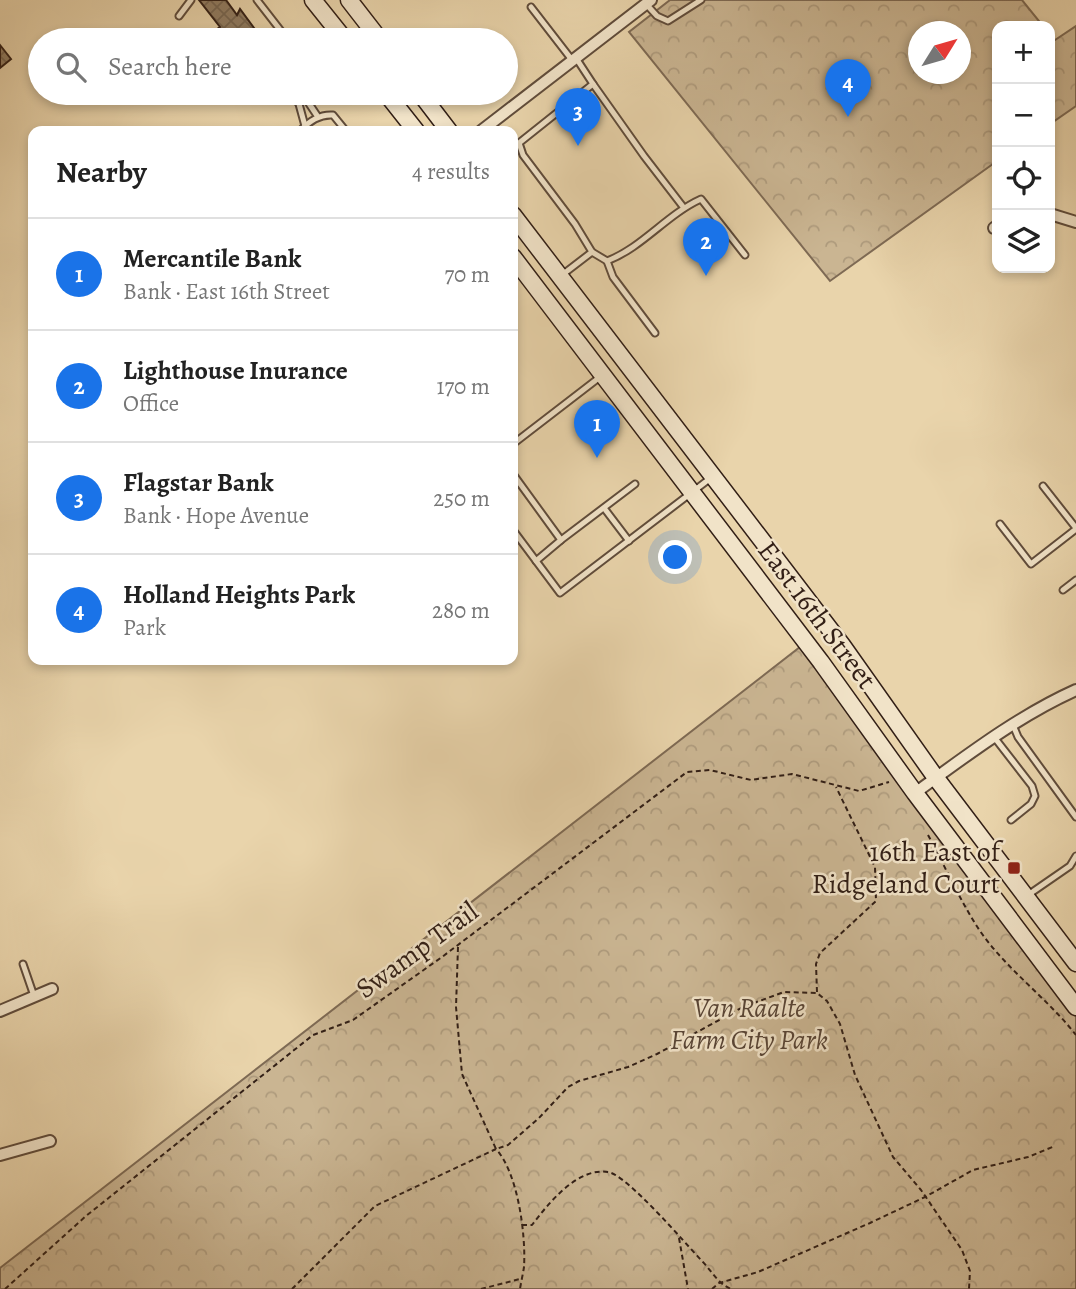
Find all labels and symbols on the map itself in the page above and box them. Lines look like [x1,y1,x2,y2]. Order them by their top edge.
north arrow [908,21,971,84]
pin: 4 [825,59,871,117]
pin: 3 [555,88,601,146]
pin: 2 [683,218,729,276]
pin: 1 [574,400,620,458]
street label: East 16th Street [749,533,885,697]
your location [658,540,692,574]
place label: 16th East of Ridgeland Court [812,833,1004,903]
marker: 16th East of Ridgeland Court [1006,860,1022,876]
street label: Swamp Trail [348,893,486,1007]
park label: Van Raalte Farm City Park [670,989,828,1059]

